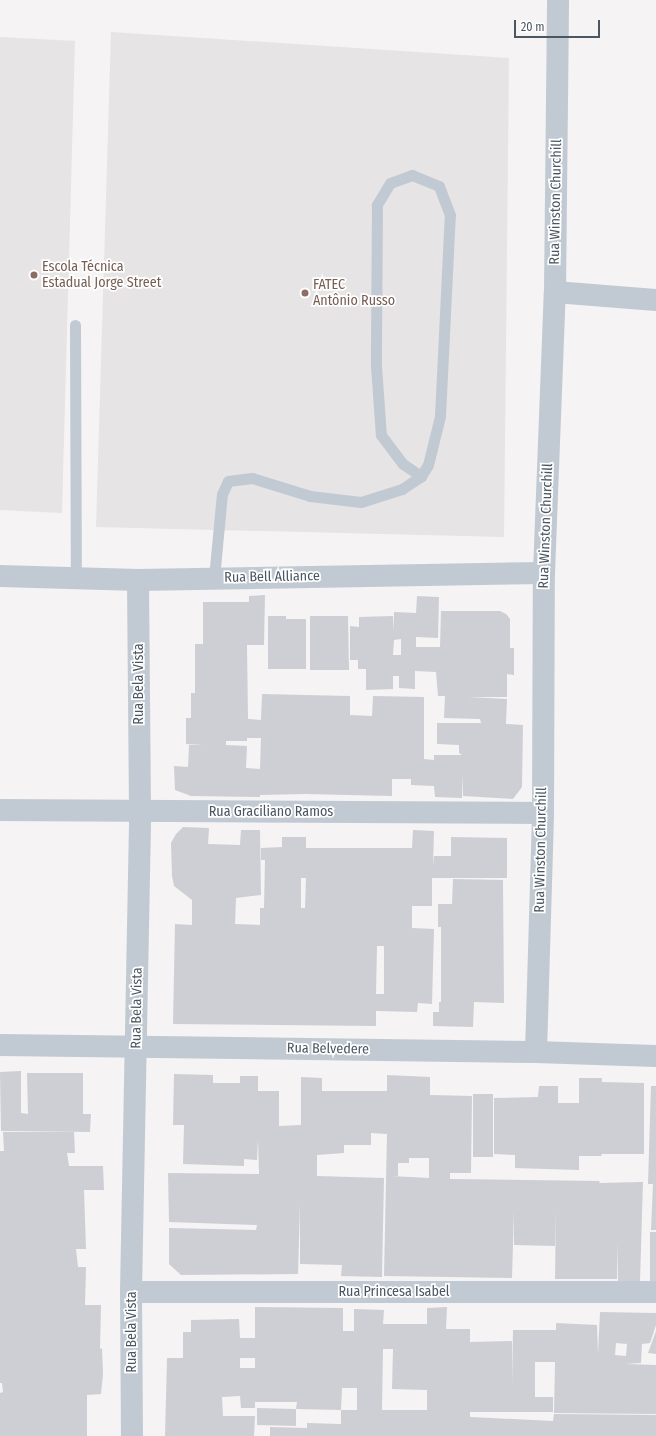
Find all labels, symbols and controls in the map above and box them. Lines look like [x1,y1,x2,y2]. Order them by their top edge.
scale bar [516,12,602,38]
text: 20 m [521,20,545,34]
street label: Rua Winston Churchill [547,139,565,265]
place label: Escola Técnica Estadual Jorge Street [42,259,161,292]
marker: Escola Técnica Estadual Jorge Street [29,270,39,280]
place label: FATEC Antônio Russo [313,277,395,310]
marker: FATEC Antônio Russo [300,288,310,298]
street label: Rua Winston Churchill [535,463,557,589]
street label: Rua Bell Alliance [224,568,320,586]
street label: Rua Bela Vista [131,643,147,725]
street label: Rua Winston Churchill [532,787,550,913]
street label: Rua Graciliano Ramos [209,804,333,820]
street label: Rua Bela Vista [128,967,146,1049]
street label: Rua Belvedere [287,1040,369,1058]
street label: Rua Princesa Isabel [338,1284,450,1300]
street label: Rua Bela Vista [124,1291,140,1373]

